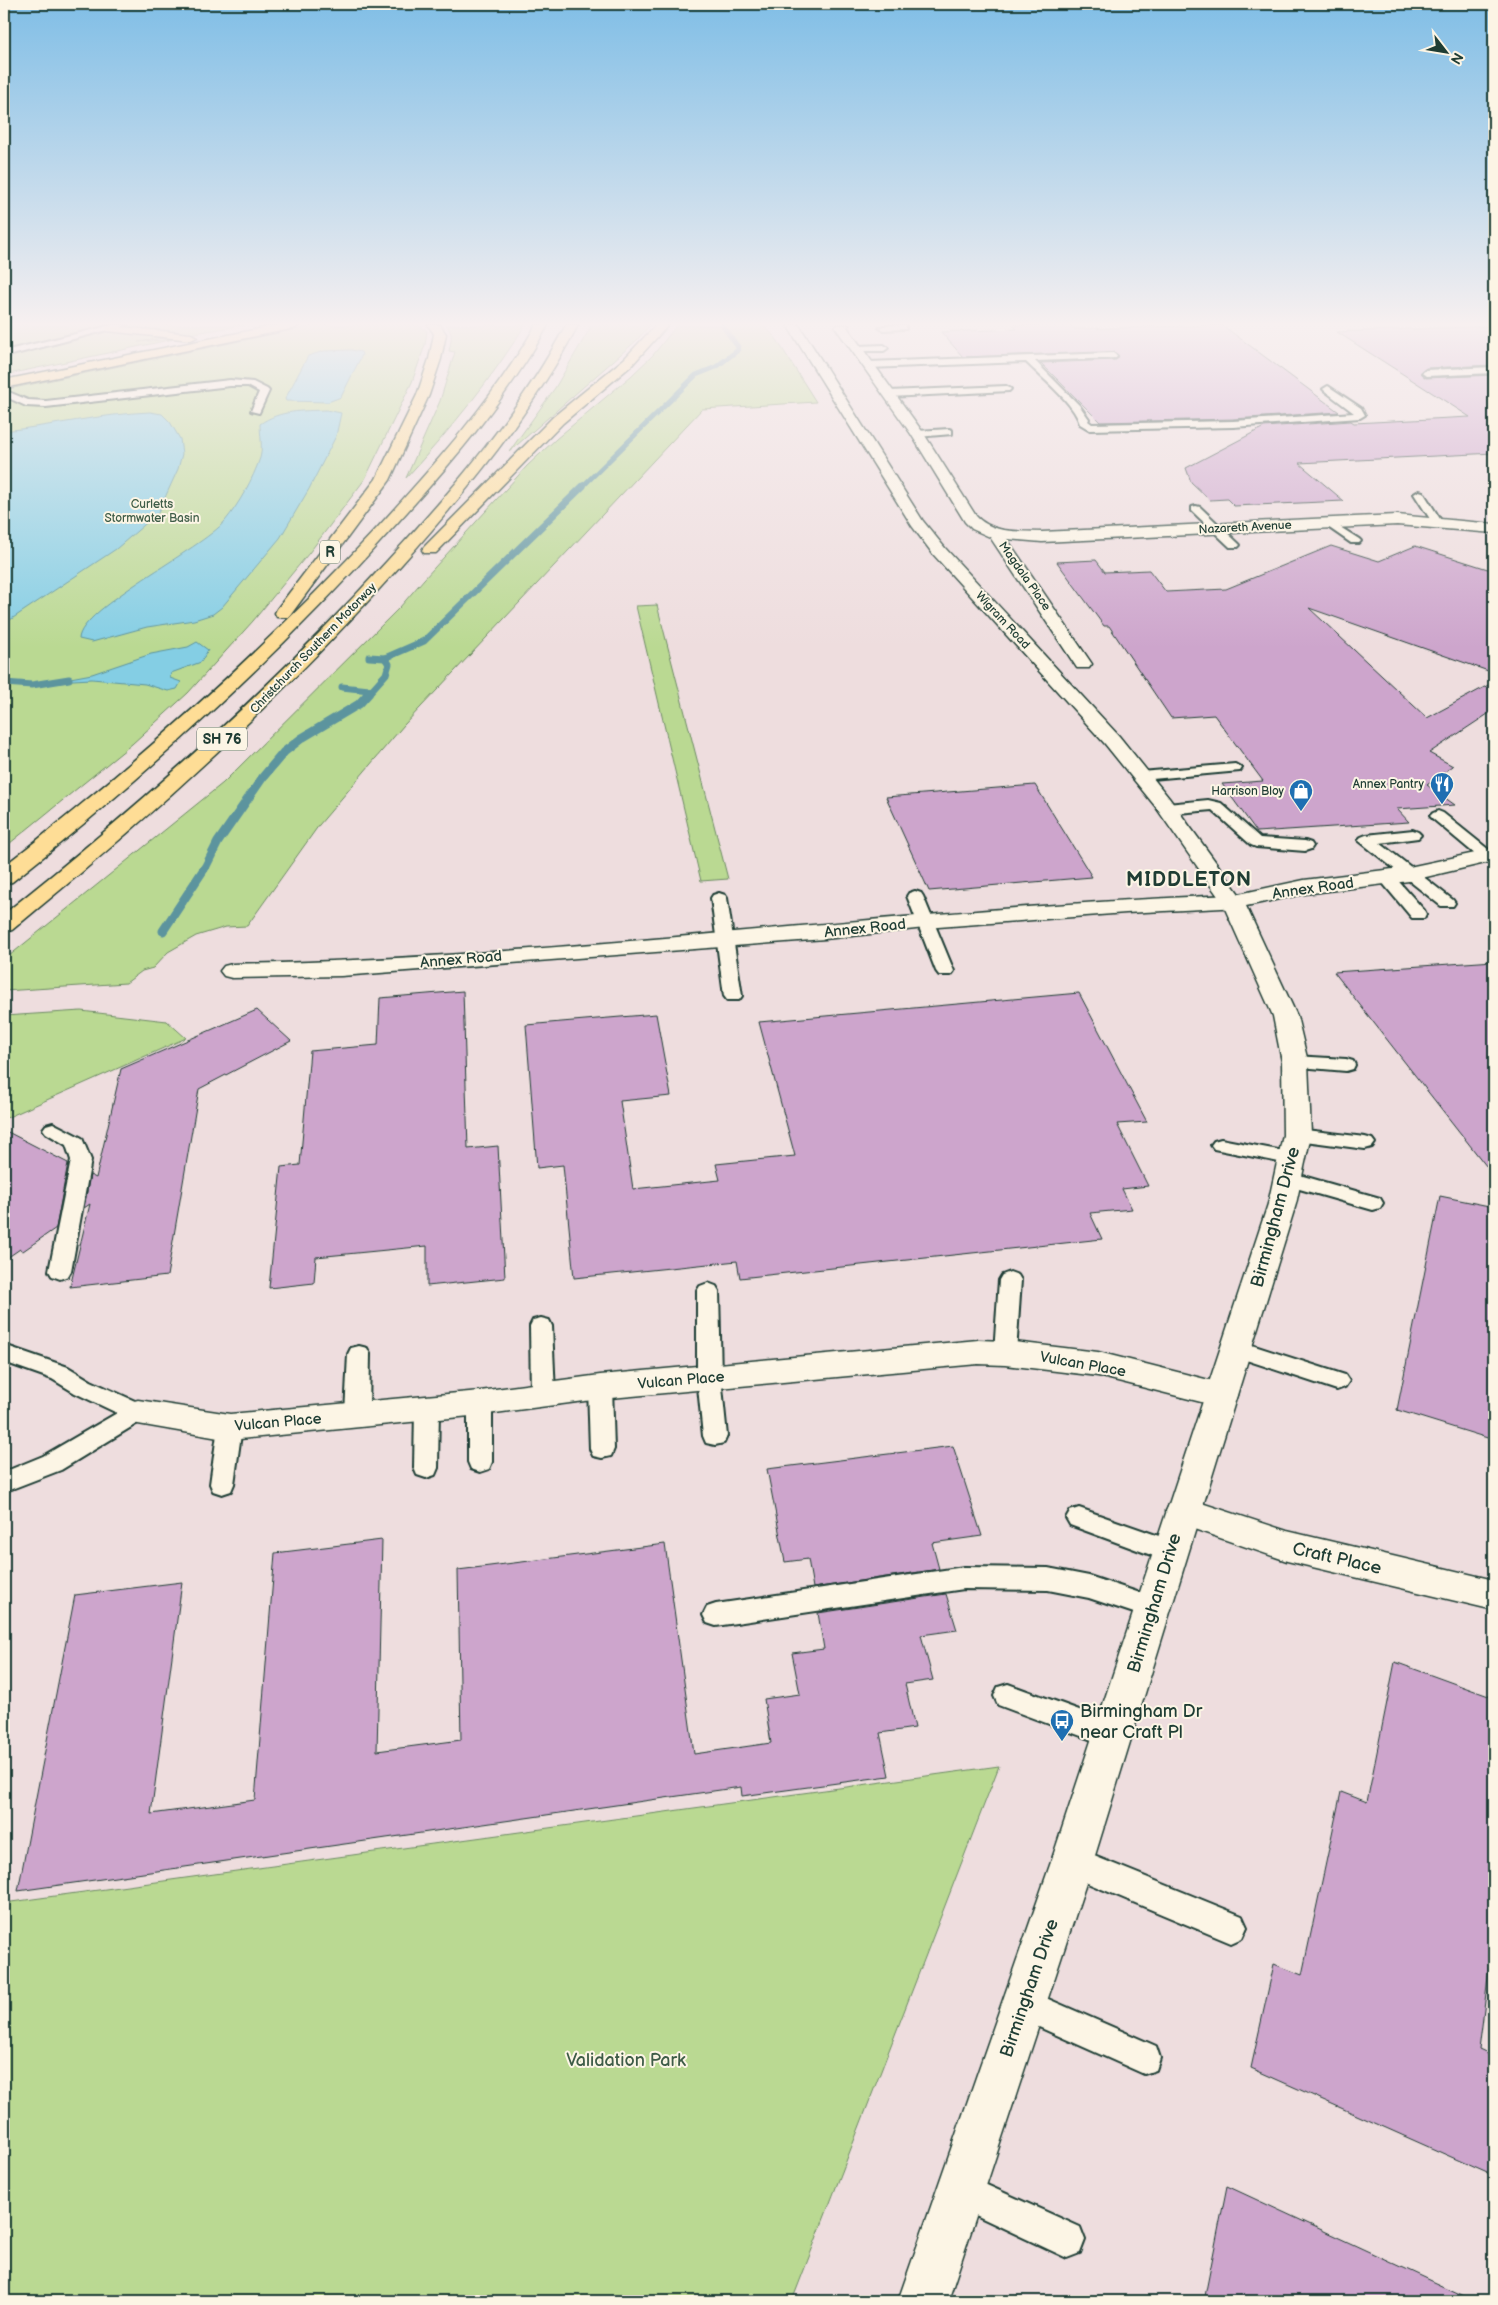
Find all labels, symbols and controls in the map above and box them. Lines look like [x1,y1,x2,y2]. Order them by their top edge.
north arrow [1420,28,1470,78]
text: N [1447,50,1467,67]
park label: Curletts Stormwater Basin [105,497,200,526]
street label: Nazareth Avenue [1198,518,1292,537]
street label: Magdala Place [995,539,1054,614]
road number: R [320,540,340,564]
street label: Christchurch Southern Motorway [247,580,380,717]
street label: Wigram Road [972,588,1033,652]
road number: SH 76 [197,728,247,751]
restaurant icon: Annex Pantry [1429,771,1455,805]
place label: Annex Pantry [1353,777,1425,792]
shop icon: Harrison Bloy [1288,778,1314,812]
place label: Harrison Bloy [1211,784,1285,799]
district label: MIDDLETON [1126,868,1252,892]
street label: Annex Road [1271,873,1355,904]
street label: Annex Road [823,915,907,942]
street label: Annex Road [419,946,503,973]
street label: Birmingham Drive [1247,1144,1304,1290]
street label: Vulcan Place [1038,1348,1128,1381]
street label: Vulcan Place [637,1367,725,1394]
street label: Vulcan Place [234,1409,322,1436]
street label: Birmingham Drive [1123,1530,1186,1675]
street label: Craft Place [1290,1538,1384,1579]
place label: Birmingham Dr near Craft Pl [1080,1701,1203,1743]
bus stop icon: Birmingham Dr near Craft Pl [1049,1708,1075,1742]
street label: Birmingham Drive [996,1916,1063,2060]
park label: Validation Park [566,2050,686,2071]

